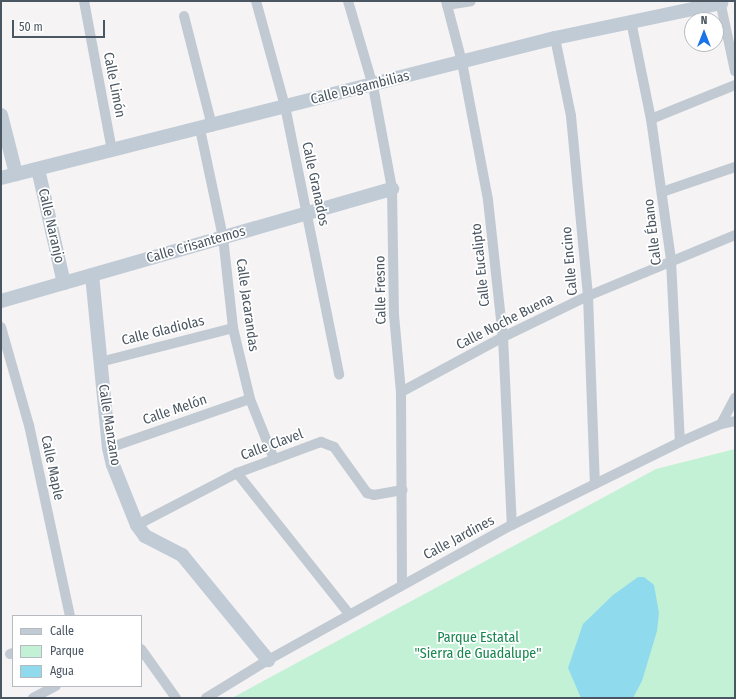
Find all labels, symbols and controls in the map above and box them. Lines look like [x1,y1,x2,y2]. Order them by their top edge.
scale bar [14,12,107,38]
north arrow [684,12,724,52]
text: N [701,14,707,27]
text: 50 m [19,20,43,34]
street label: Calle Limón [99,51,129,119]
street label: Calle Bugambilias [309,68,411,108]
street label: Calle Granados [298,140,332,228]
street label: Calle Naranjo [34,187,68,265]
street label: Calle Ébano [641,198,665,266]
street label: Calle Eucalipto [468,222,494,308]
street label: Calle Crisantemos [145,223,247,267]
street label: Calle Encino [559,226,581,296]
street label: Calle Fresno [372,255,390,325]
street label: Calle Jacarandas [232,258,262,352]
street label: Calle Noche Buena [454,290,556,354]
street label: Calle Gladiolas [120,313,206,349]
street label: Calle Manzano [94,383,124,467]
street label: Calle Melón [141,391,209,429]
street label: Calle Clavel [238,426,306,464]
street label: Calle Maple [37,434,67,502]
street label: Calle Jardines [421,512,497,564]
legend [12,615,142,687]
text: Calle [50,624,74,638]
park label: Parque Estatal "Sierra de Guadalupe" [415,630,541,662]
text: Parque [50,644,84,658]
text: Agua [50,664,74,678]

